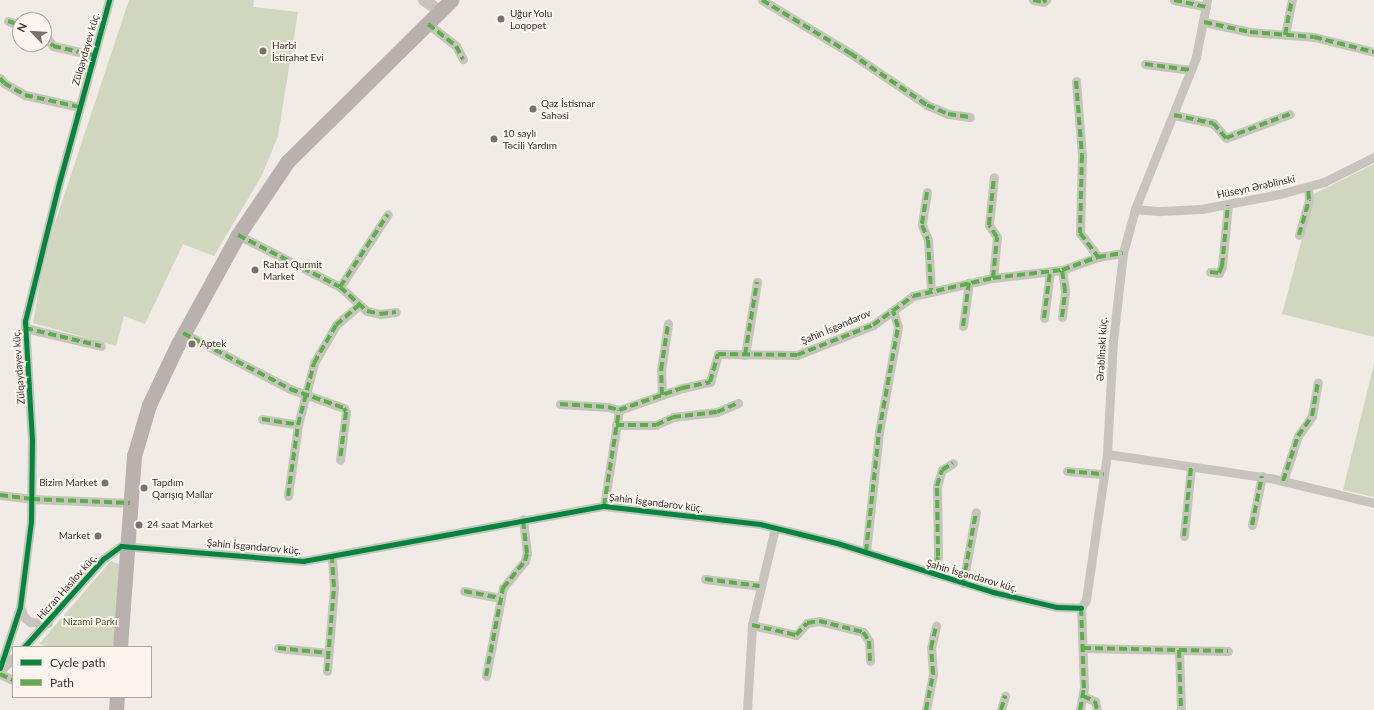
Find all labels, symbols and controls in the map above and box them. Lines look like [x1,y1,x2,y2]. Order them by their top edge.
place label: Uğur Yolu Loqopet [510,7,553,30]
street label: Zülqaydayev küç. [70,11,102,87]
north arrow [12,12,52,52]
marker: Uğur Yolu Loqopet [495,13,507,25]
text: N [14,21,29,34]
place label: Hərbi İstirahət Evi [272,39,324,62]
marker: Hərbi İstirahət Evi [257,45,269,57]
place label: Qaz İstismar Sahəsi [541,97,595,120]
marker: Qaz İstismar Sahəsi [528,104,538,114]
place label: 10 saylı Təcili Yardım [503,127,557,150]
marker: 10 saylı Təcili Yardım [488,133,500,145]
street label: Hüseyn Ərəblinski [1216,173,1296,201]
place label: Rahat Qurmit Market [263,258,322,282]
marker: Rahat Qurmit Market [250,265,260,275]
street label: Şahin İsgəndərov [799,307,873,347]
street label: Ərəblinski küç. [1094,317,1110,381]
street label: Zülqaydayev küç. [10,329,28,405]
place label: Aptek [200,338,226,350]
marker: Aptek [187,339,197,349]
place label: Tapdım Qarışıq Mallar [152,476,213,500]
place label: Bizim Market [39,477,97,489]
marker: Bizim Market [100,478,110,488]
marker: Tapdım Qarışıq Mallar [139,483,149,493]
street label: Şahin İsgəndərov küç. [608,491,704,515]
place label: 24 saat Market [147,519,213,531]
marker: 24 saat Market [134,520,144,530]
place label: Market [59,530,90,542]
marker: Market [93,531,103,541]
street label: Şahin İsgəndərov küç. [206,537,302,557]
street label: Hicran Hasilov küç. [34,552,100,622]
street label: Şahin İsgəndərov küç. [925,557,1019,595]
park label: Nizami Parkı [63,616,117,628]
legend [12,646,152,698]
text: Cycle path [50,655,105,670]
text: Path [50,675,74,690]

